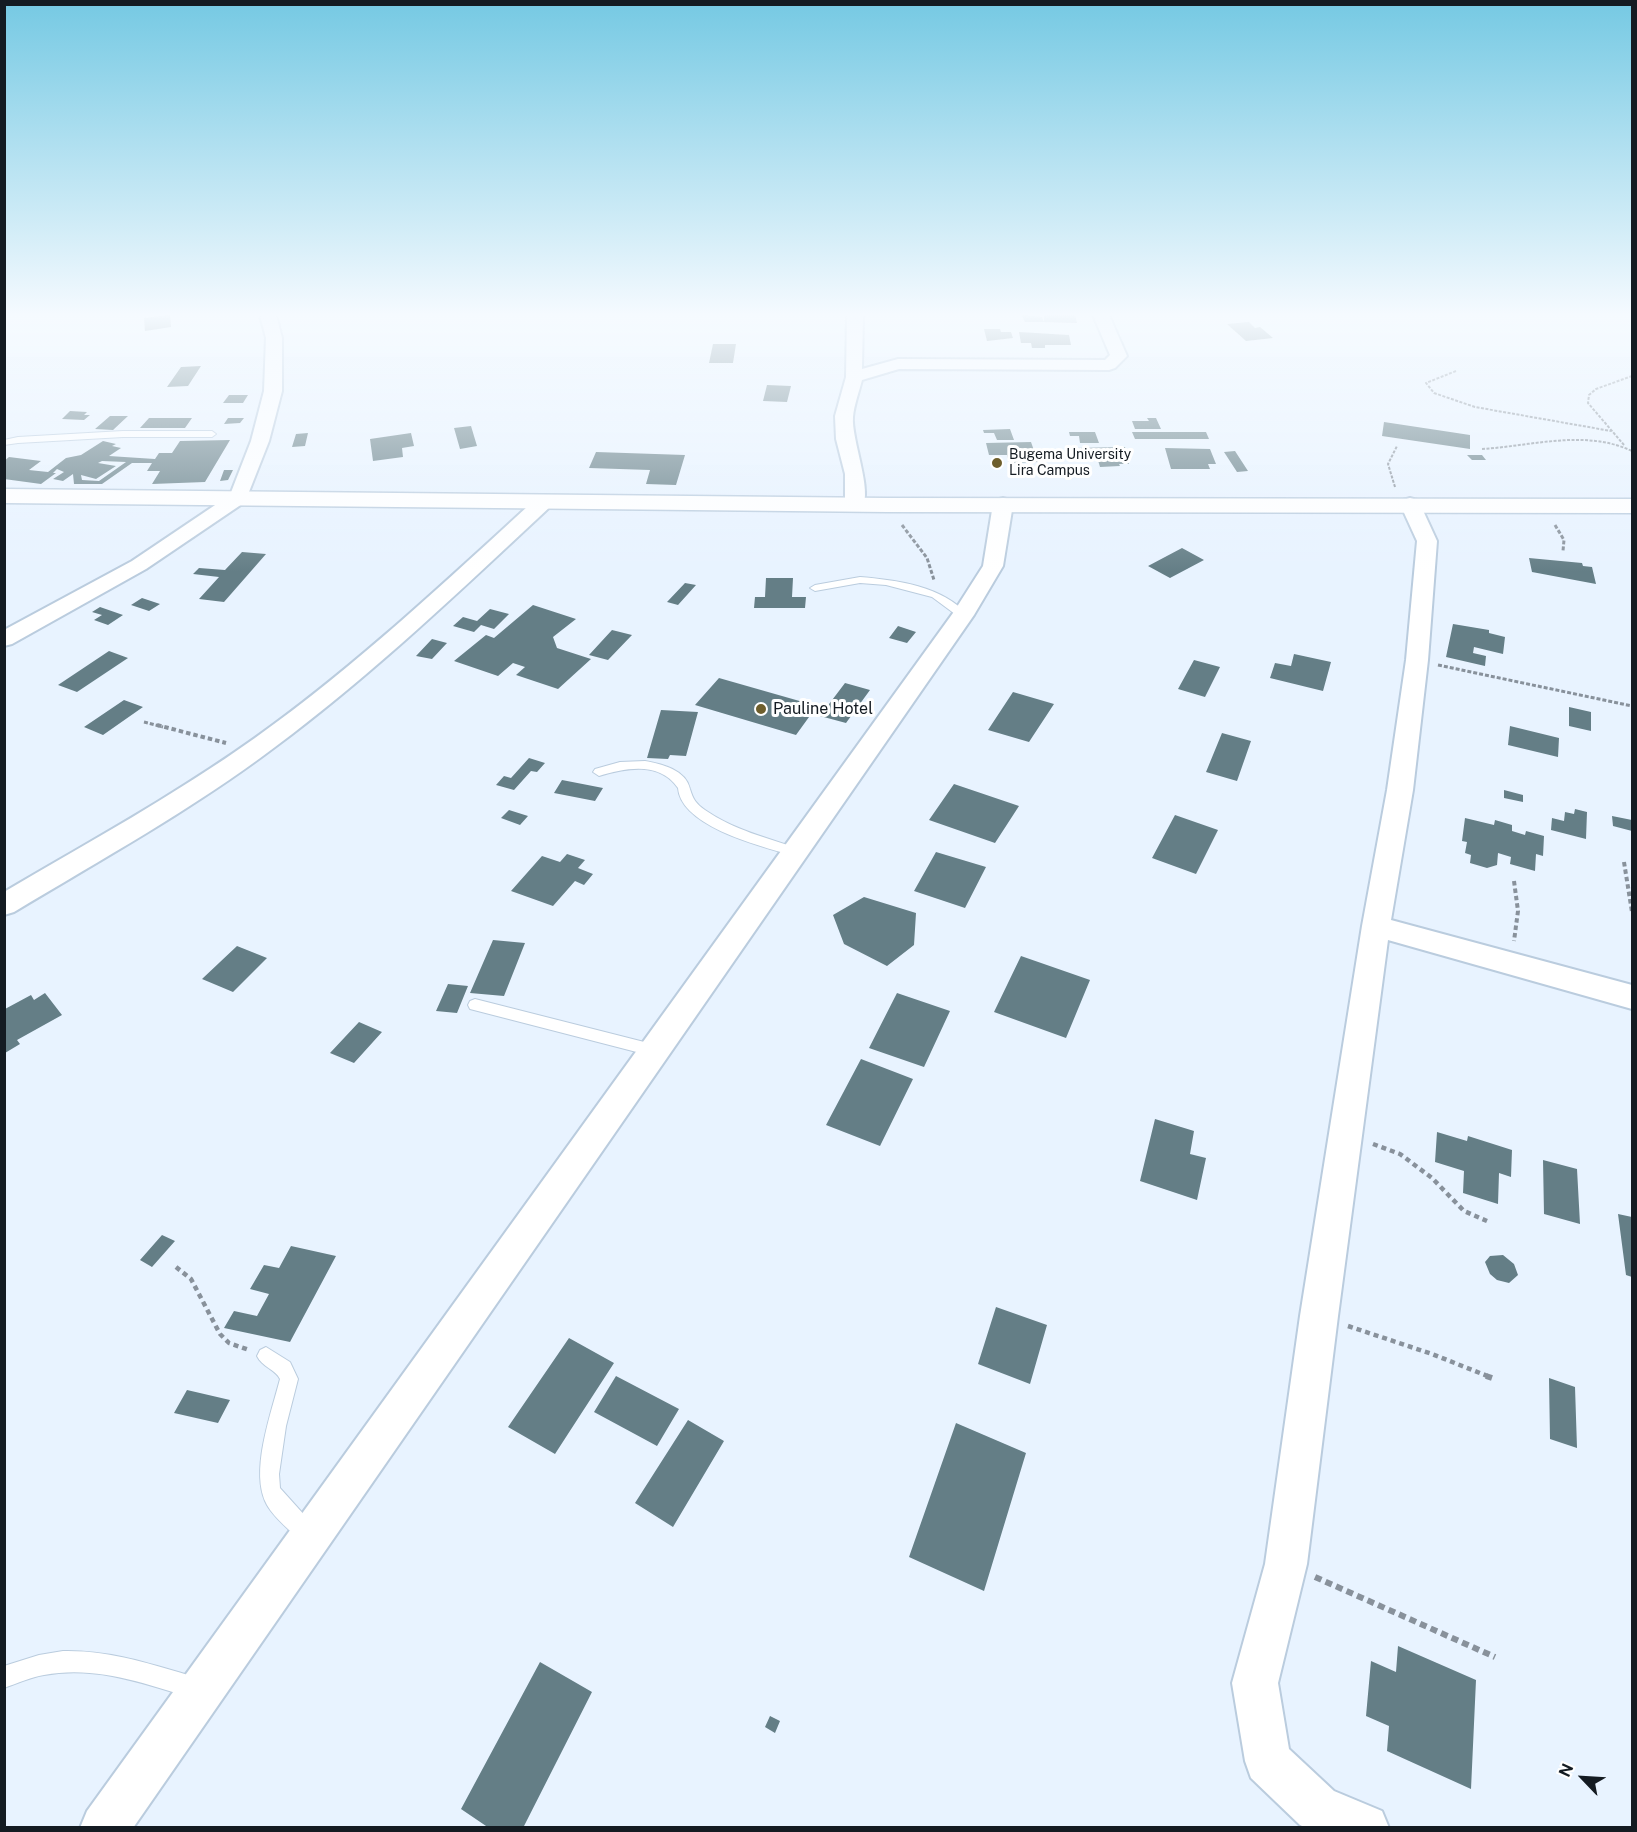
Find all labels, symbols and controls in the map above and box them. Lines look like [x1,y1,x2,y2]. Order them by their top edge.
place label: Bugema University Lira Campus [1009,447,1131,479]
marker: Bugema University Lira Campus [990,456,1004,470]
place label: Pauline Hotel [773,699,873,719]
marker: Pauline Hotel [754,702,768,716]
north arrow [1553,1748,1613,1808]
text: N [1555,1761,1577,1780]

